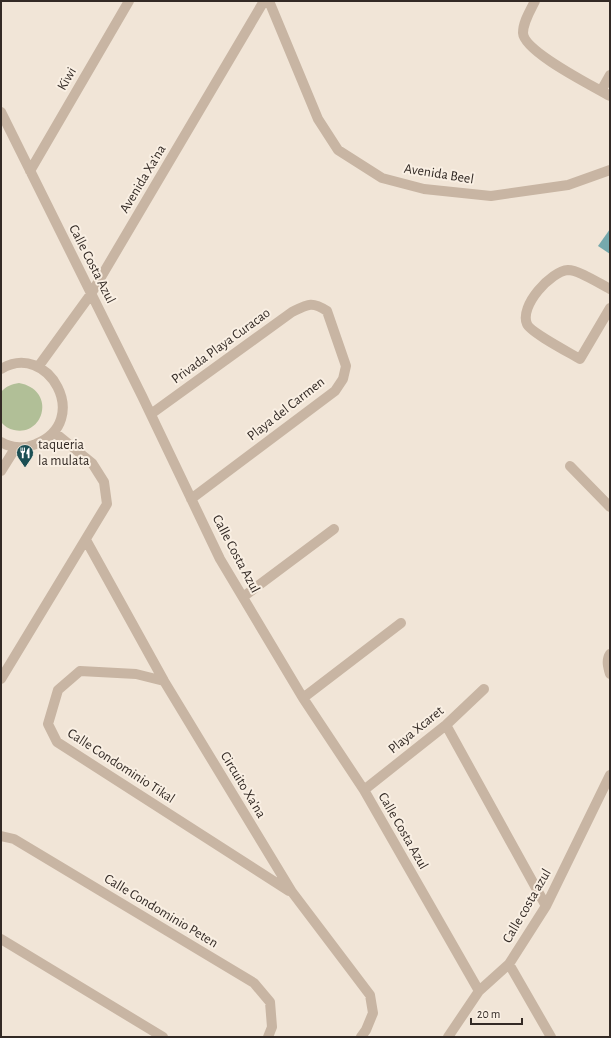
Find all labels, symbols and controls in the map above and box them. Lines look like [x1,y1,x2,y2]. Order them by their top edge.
street label: Kiwi [55,65,79,93]
street label: Avenida Xa'na [117,142,169,215]
street label: Avenida Beel [403,162,475,186]
street label: Calle Costa Azul [66,222,118,306]
street label: Privada Playa Curacao [169,306,273,386]
street label: Playa del Carmen [245,375,327,443]
place label: taqueria la mulata [38,438,90,468]
restaurant icon: taqueria la mulata [15,443,35,468]
street label: Calle Costa Azul [210,513,262,595]
street label: Playa Xcaret [386,703,447,756]
street label: Calle Condominio Tikal [65,726,177,806]
street label: Circuito Xa'na [218,749,268,821]
street label: Calle Costa Azul [375,790,431,872]
street label: Calle costa azul [500,867,554,945]
street label: Calle Condominio Peten [102,872,220,950]
scale bar [471,1000,522,1026]
text: 20 m [477,1008,500,1020]

